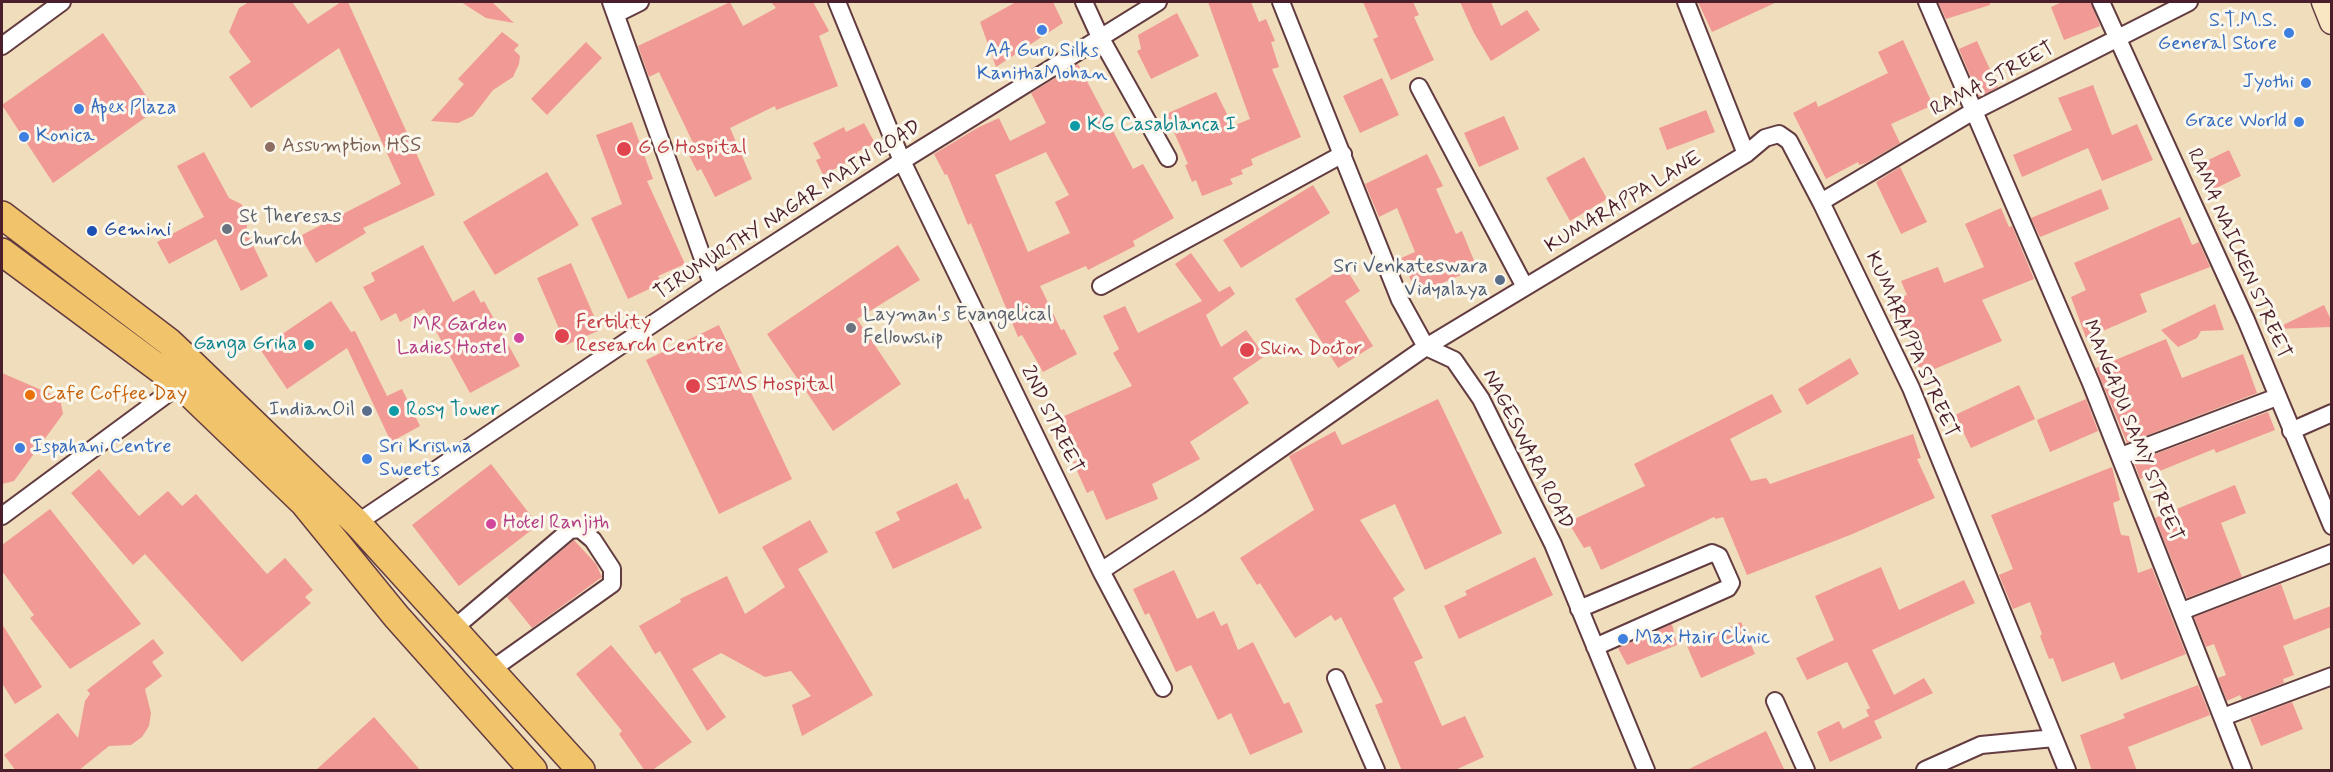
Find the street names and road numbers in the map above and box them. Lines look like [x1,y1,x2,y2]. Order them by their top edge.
street label: RAMA STREET [1927,37,2059,123]
street label: TIRUMURTHY NAGAR MAIN ROAD [650,116,926,306]
street label: RAMA NAICKEN STREET [2181,145,2295,363]
street label: KUMARAPPA LANE [1542,147,1706,259]
street label: KUMARAPPA STREET [1859,248,1963,442]
street label: MANGADU SAMY STREET [2077,317,2187,545]
street label: 2ND STREET [1015,362,1087,478]
street label: NAGESWARA ROAD [1476,366,1578,534]

